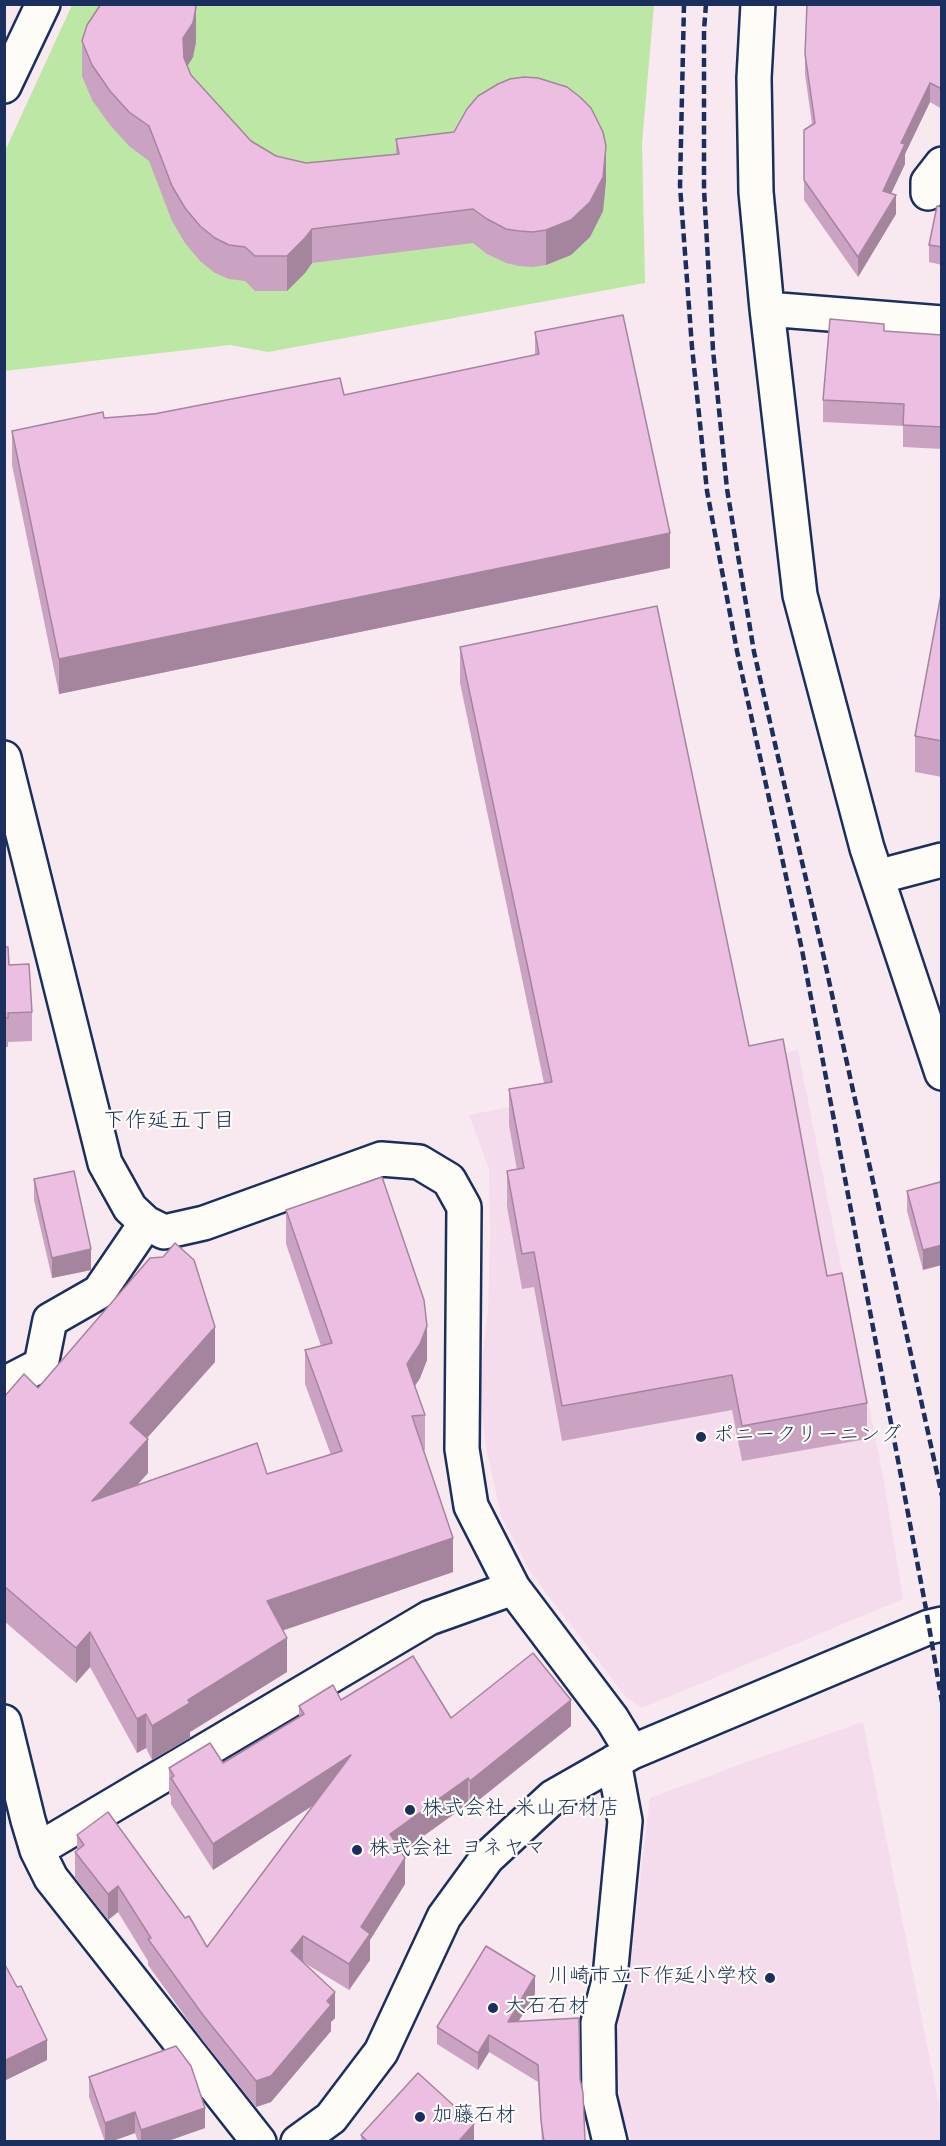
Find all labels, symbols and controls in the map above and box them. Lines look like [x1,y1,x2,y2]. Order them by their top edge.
district label: 下作延五丁目 [103,1109,235,1135]
place label: ポニークリーニング [713,1424,902,1450]
marker: ポニークリーニング [694,1430,708,1444]
place label: 株式会社 米山石材店 [422,1797,619,1823]
marker: 株式会社 米山石材店 [403,1803,417,1817]
place label: 株式会社 ヨネヤマ [369,1837,545,1863]
marker: 株式会社 ヨネヤマ [350,1843,364,1857]
place label: 川崎市立下作延小学校 [548,1965,758,1991]
marker: 川崎市立下作延小学校 [763,1971,777,1985]
place label: 大石石材 [505,1995,589,2021]
marker: 大石石材 [486,2001,500,2015]
place label: 加藤石材 [432,2104,516,2130]
marker: 加藤石材 [413,2110,427,2124]

